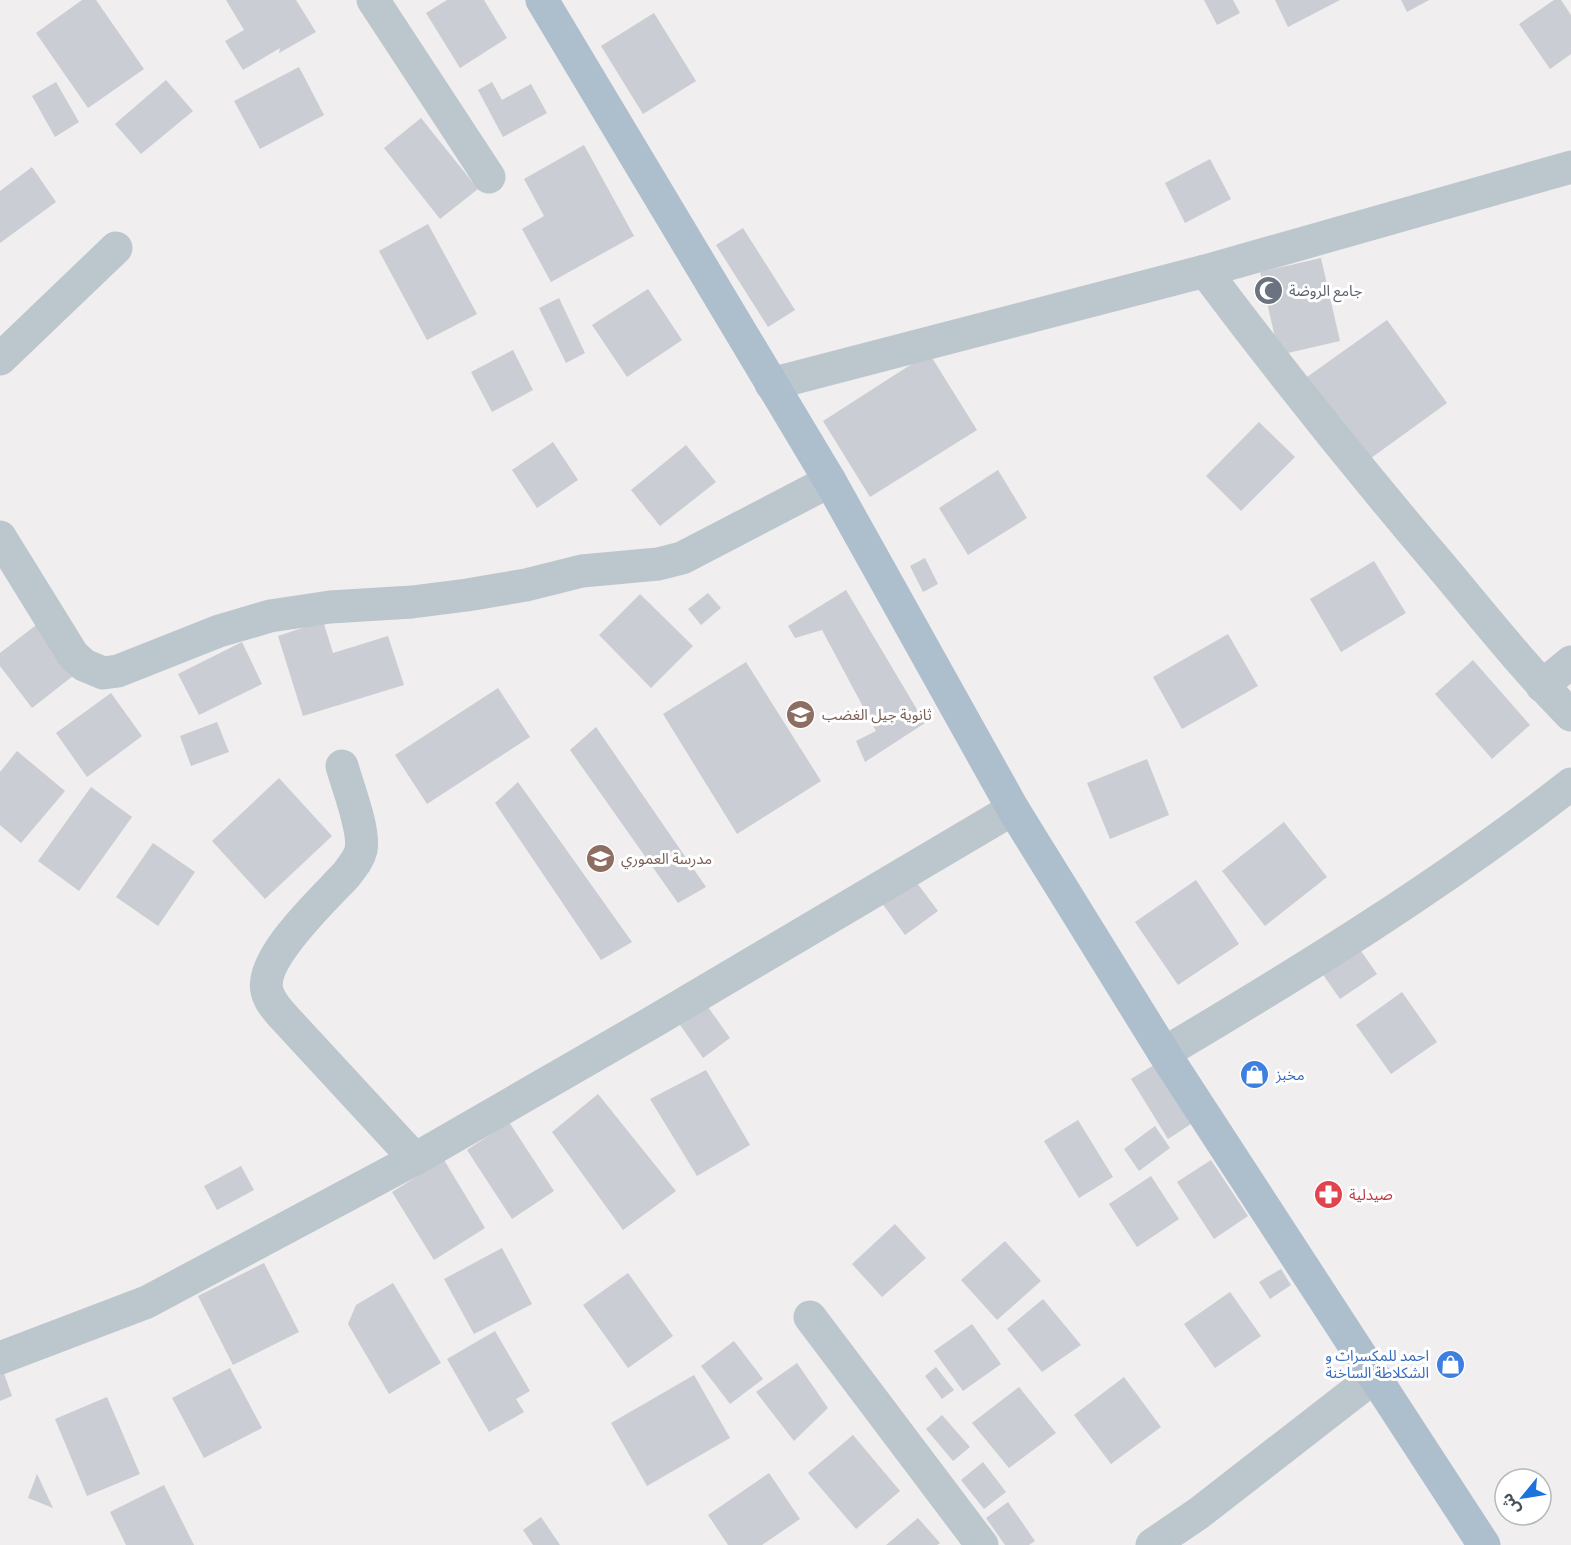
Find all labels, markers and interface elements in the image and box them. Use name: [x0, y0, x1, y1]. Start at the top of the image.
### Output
mosque icon: جامع الروضة: [1252, 275, 1284, 307]
place label: جامع الروضة: [1289, 282, 1362, 303]
school or university icon: ثانوية جيل الغضب: [785, 699, 817, 731]
place label: ثانوية جيل الغضب: [822, 706, 932, 724]
school or university icon: مدرسة العموري: [584, 843, 616, 875]
place label: مدرسة العموري: [621, 850, 712, 870]
shop icon: مخبز: [1239, 1059, 1271, 1091]
place label: مخبز: [1275, 1066, 1305, 1084]
pharmacy icon: صيدلية: [1312, 1179, 1344, 1211]
place label: صيدلية: [1349, 1186, 1393, 1204]
place label: احمد للمكسرات و الشكلاطة الساخنة: [1325, 1347, 1429, 1382]
shop icon: احمد للمكسرات و الشكلاطة الساخنة: [1434, 1349, 1466, 1381]
north arrow: [1493, 1467, 1553, 1527]
text: ش: [1497, 1489, 1525, 1518]

